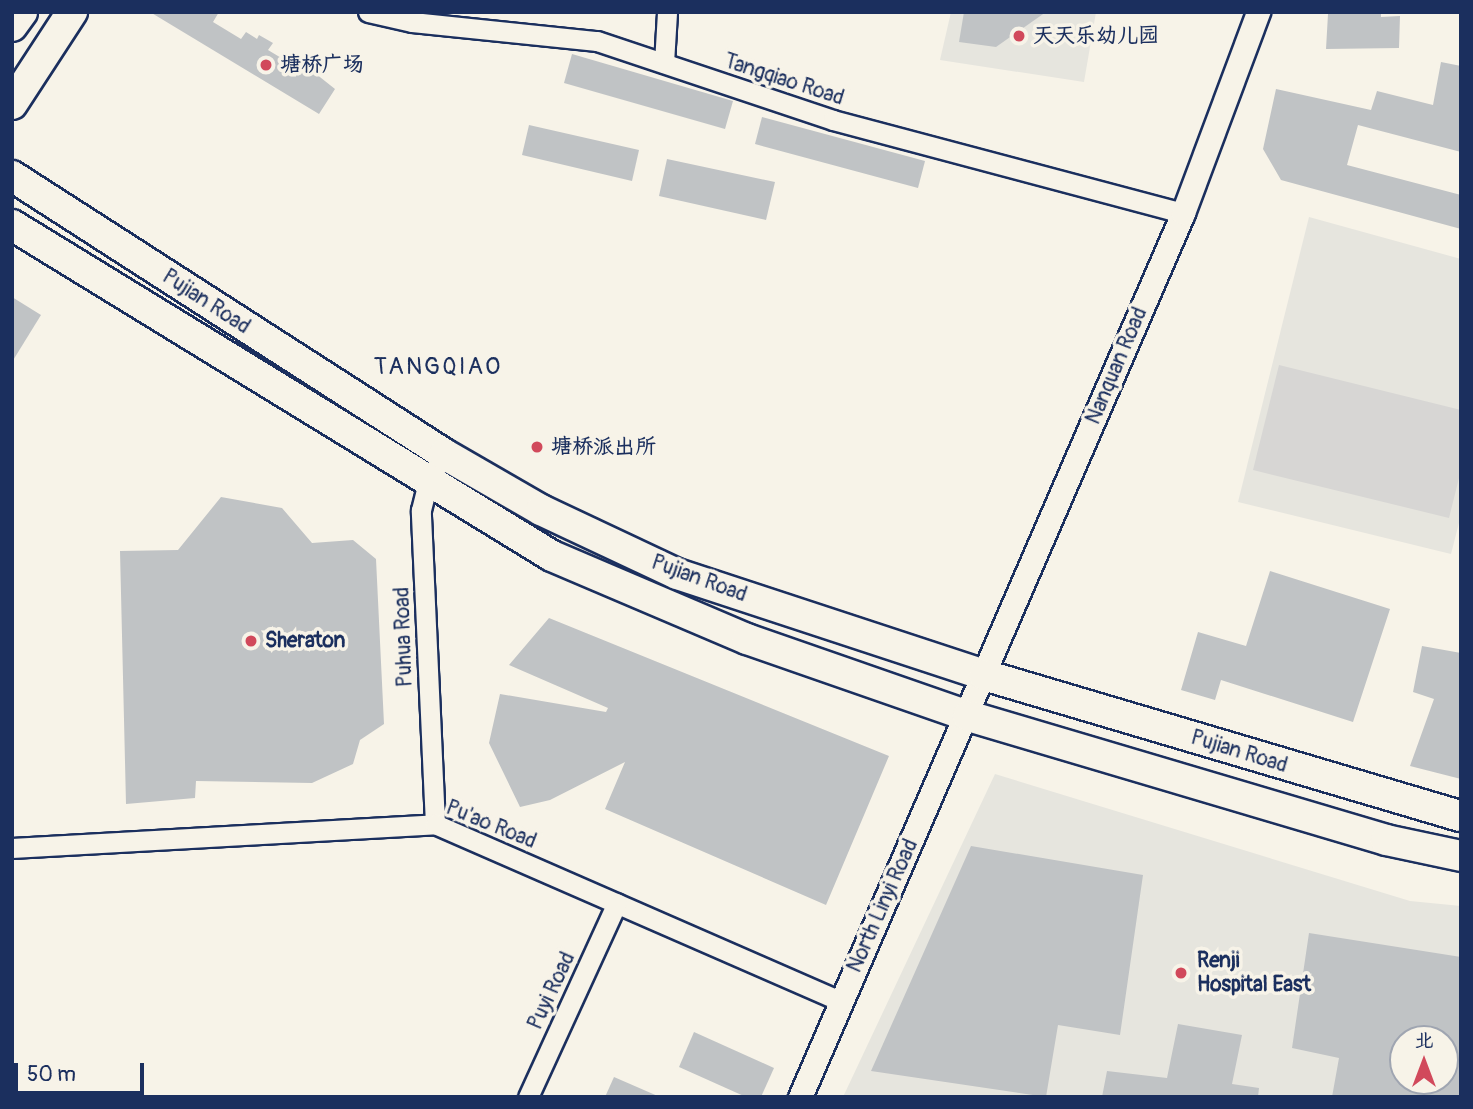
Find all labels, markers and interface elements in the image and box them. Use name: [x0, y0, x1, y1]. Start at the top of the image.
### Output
place label: 天天乐幼儿园: [1033, 23, 1159, 49]
marker: 天天乐幼儿园: [1011, 28, 1027, 44]
street label: Tangqiao Road: [721, 49, 847, 111]
place label: 塘桥广场: [280, 52, 364, 78]
marker: 塘桥广场: [258, 57, 274, 73]
street label: Pujian Road: [157, 264, 255, 340]
street label: Nanquan Road: [1081, 304, 1153, 428]
district label: TANGQIAO: [375, 353, 501, 381]
place label: 塘桥派出所: [551, 434, 656, 460]
marker: 塘桥派出所: [529, 439, 545, 455]
street label: Pujian Road: [648, 550, 750, 608]
street label: Puhua Road: [390, 586, 418, 688]
place label: Sheraton: [265, 628, 345, 654]
marker: Sheraton: [243, 633, 259, 649]
street label: Pujian Road: [1188, 725, 1290, 779]
street label: Pu'ao Road: [442, 795, 540, 855]
street label: North Linyi Road: [842, 835, 924, 977]
street label: Puyi Road: [523, 948, 581, 1034]
place label: Renji Hospital East: [1197, 948, 1311, 998]
marker: Renji Hospital East: [1171, 963, 1191, 983]
north arrow: [1389, 1025, 1459, 1095]
text: 北: [1414, 1029, 1434, 1053]
scale bar: [18, 1050, 147, 1094]
text: 50 m: [27, 1061, 76, 1088]

